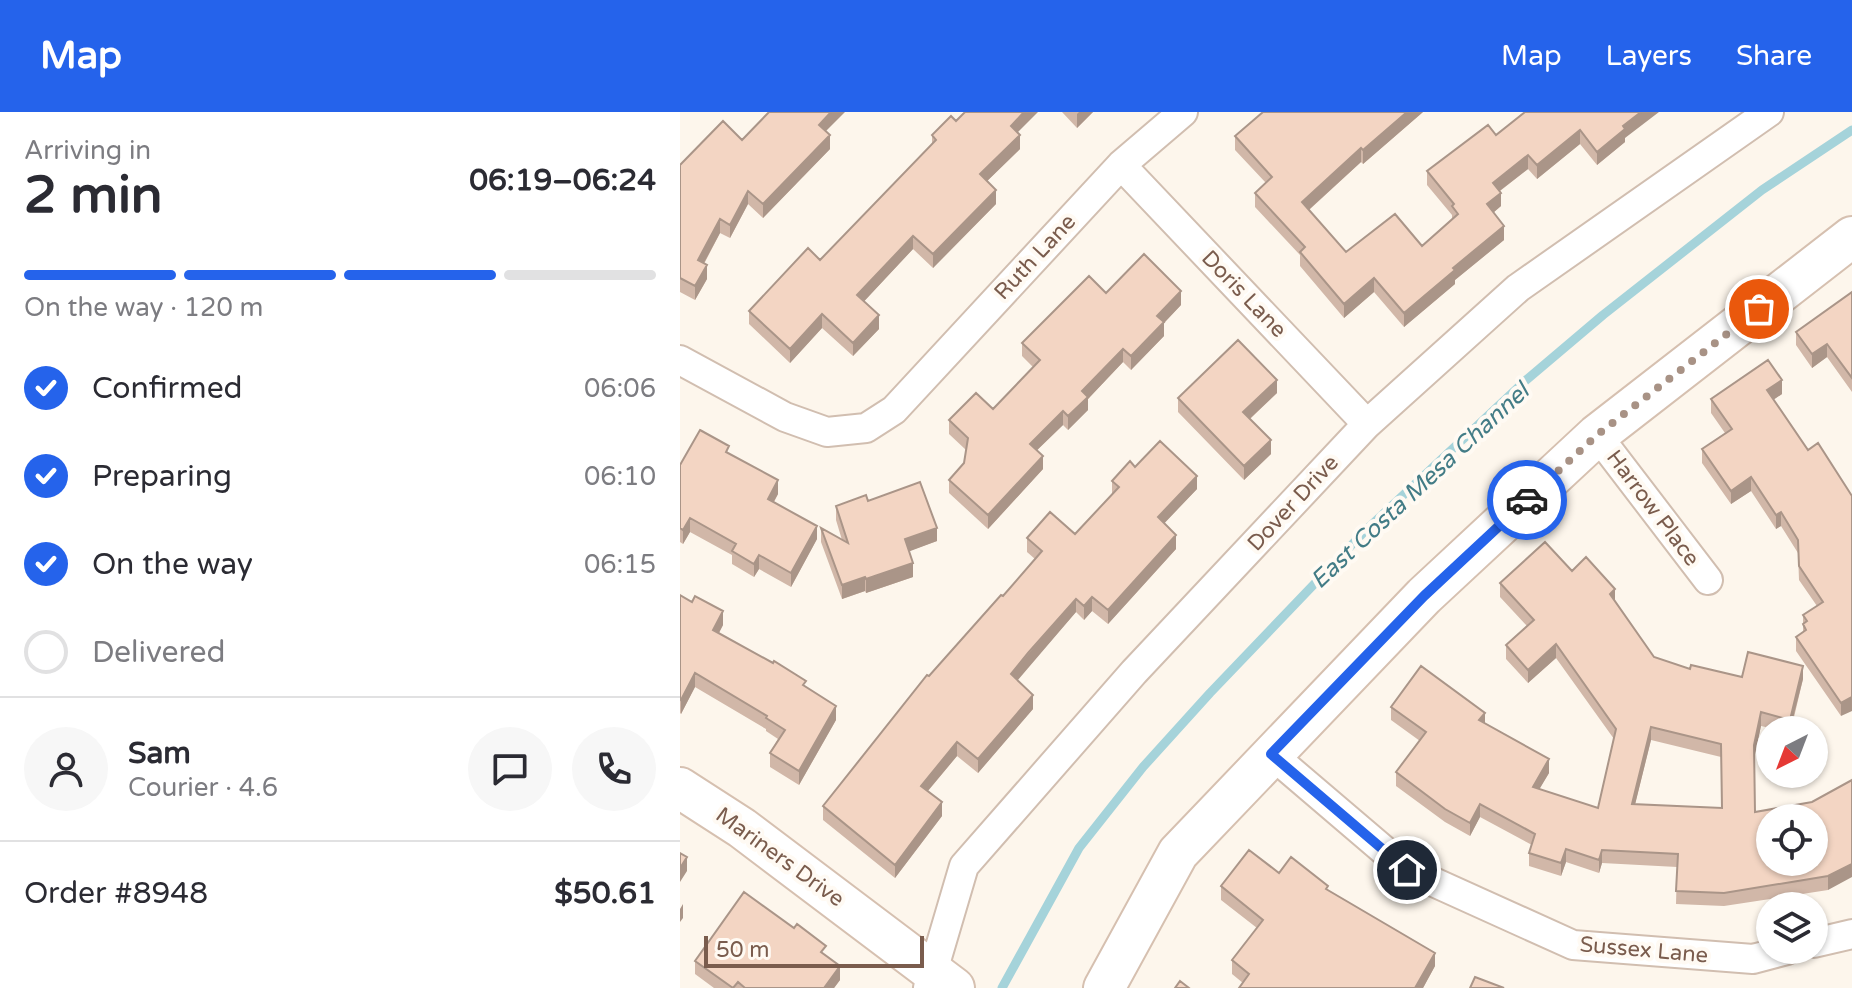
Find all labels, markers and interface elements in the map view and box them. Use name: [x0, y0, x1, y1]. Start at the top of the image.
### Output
text: Map: [40, 33, 122, 79]
text: Map: [1501, 39, 1562, 73]
text: Layers: [1606, 39, 1692, 73]
text: Share: [1736, 39, 1812, 73]
text: Arriving in: [24, 135, 151, 166]
text: 06:19–06:24: [469, 162, 656, 199]
text: 2 min: [24, 164, 163, 227]
street label: Ruth Lane: [989, 209, 1081, 305]
street label: Doris Lane: [1196, 245, 1292, 343]
pin: [1725, 275, 1793, 343]
icon: bag: [1737, 287, 1781, 331]
text: On the way · 120 m: [24, 292, 263, 323]
icon: check: [24, 366, 68, 410]
text: Confirmed: [92, 370, 243, 407]
text: 06:06: [584, 373, 656, 404]
water label: East Costa Mesa Channel: [1305, 375, 1537, 595]
street label: Harrow Place: [1601, 445, 1705, 571]
street label: Dover Drive: [1242, 450, 1344, 556]
icon: check: [24, 454, 68, 498]
text: Preparing: [92, 458, 232, 495]
courier: [1487, 460, 1567, 540]
text: 06:10: [584, 461, 656, 492]
icon: car: [1505, 478, 1549, 522]
icon: check: [24, 542, 68, 586]
text: On the way: [92, 546, 253, 583]
text: 06:15: [584, 549, 656, 580]
text: Delivered: [92, 634, 226, 671]
north arrow: [1756, 716, 1828, 788]
map controls: [1756, 716, 1828, 964]
button: person: [24, 727, 108, 811]
button: chat: [468, 727, 552, 811]
button: phone: [572, 727, 656, 811]
text: Sam: [128, 735, 191, 772]
text: Courier · 4.6: [128, 772, 278, 803]
street label: Mariners Drive: [711, 802, 849, 912]
button: locate: [1756, 804, 1828, 876]
pin: [1373, 836, 1441, 904]
icon: home: [1385, 848, 1429, 892]
text: Order #8948: [24, 875, 208, 912]
text: $50.61: [554, 875, 656, 912]
button: layers: [1756, 892, 1828, 964]
street label: Sussex Lane: [1579, 931, 1709, 969]
scale bar: [704, 932, 924, 968]
text: 50 m: [716, 937, 770, 963]

